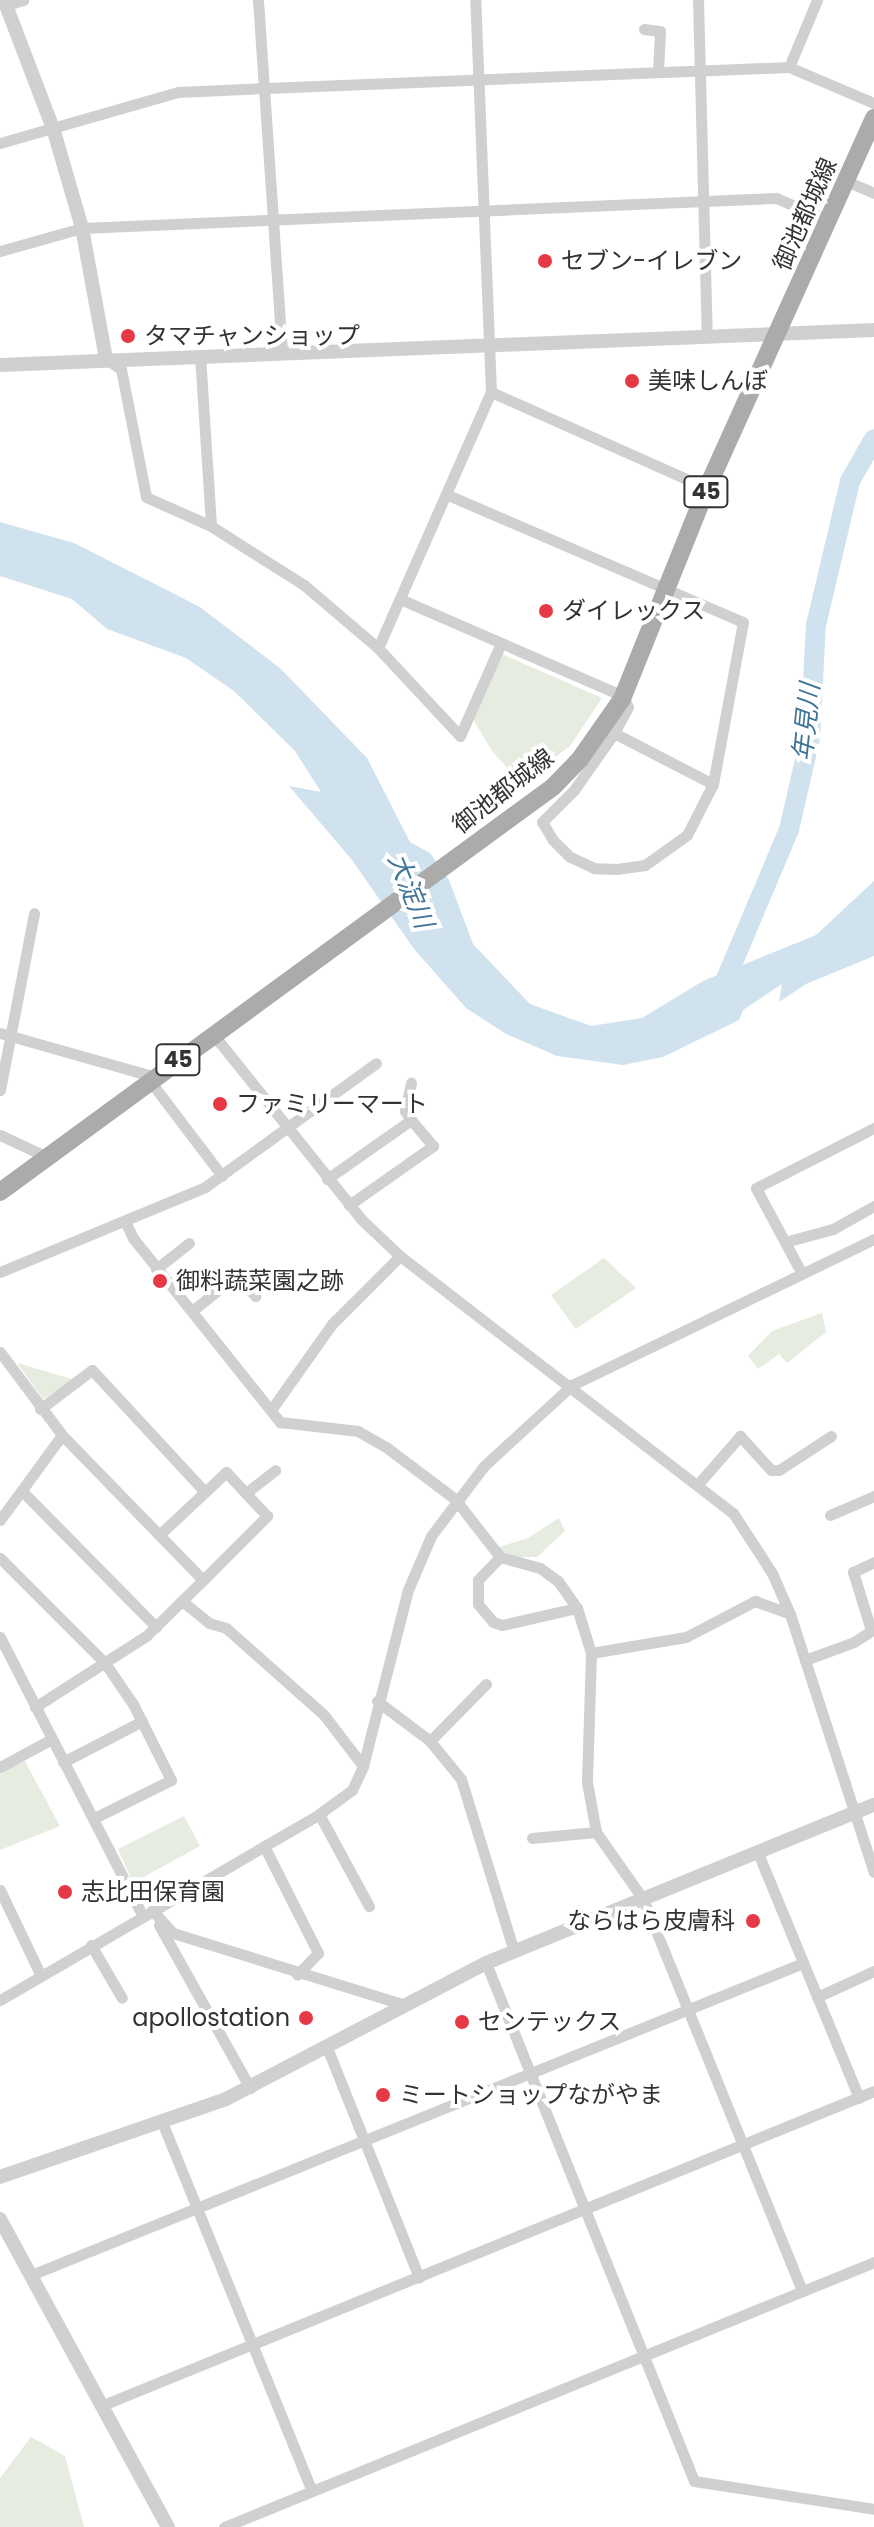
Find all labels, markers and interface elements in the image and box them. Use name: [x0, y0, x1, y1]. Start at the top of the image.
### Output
street label: 御池都城線: [767, 153, 843, 275]
place label: セブン-イレブン: [561, 247, 742, 275]
marker: セブン-イレブン: [536, 252, 554, 270]
place label: タマチャンショップ: [144, 322, 360, 350]
marker: タマチャンショップ: [119, 327, 137, 345]
place label: 美味しんぼ: [648, 367, 768, 395]
marker: 美味しんぼ: [623, 372, 641, 390]
road number: 45: [682, 474, 730, 510]
place label: ダイレックス: [562, 597, 706, 625]
marker: ダイレックス: [537, 602, 555, 620]
water label: 年見川: [787, 682, 827, 762]
street label: 御池都城線: [447, 743, 559, 839]
water label: 大淀川: [381, 849, 439, 933]
road number: 45: [154, 1042, 202, 1078]
place label: ファミリーマート: [236, 1090, 428, 1118]
marker: ファミリーマート: [211, 1095, 229, 1113]
place label: 御料蔬菜園之跡: [176, 1267, 344, 1295]
marker: 御料蔬菜園之跡: [151, 1272, 169, 1290]
place label: 志比田保育園: [81, 1878, 225, 1906]
marker: 志比田保育園: [56, 1883, 74, 1901]
place label: ならはら皮膚科: [567, 1907, 735, 1935]
marker: ならはら皮膚科: [742, 1910, 764, 1932]
place label: apollostation: [132, 2004, 290, 2032]
place label: センテックス: [478, 2008, 622, 2036]
marker: apollostation: [297, 2009, 315, 2027]
marker: センテックス: [453, 2013, 471, 2031]
place label: ミートショップながやま: [399, 2081, 663, 2109]
marker: ミートショップながやま: [374, 2086, 392, 2104]

